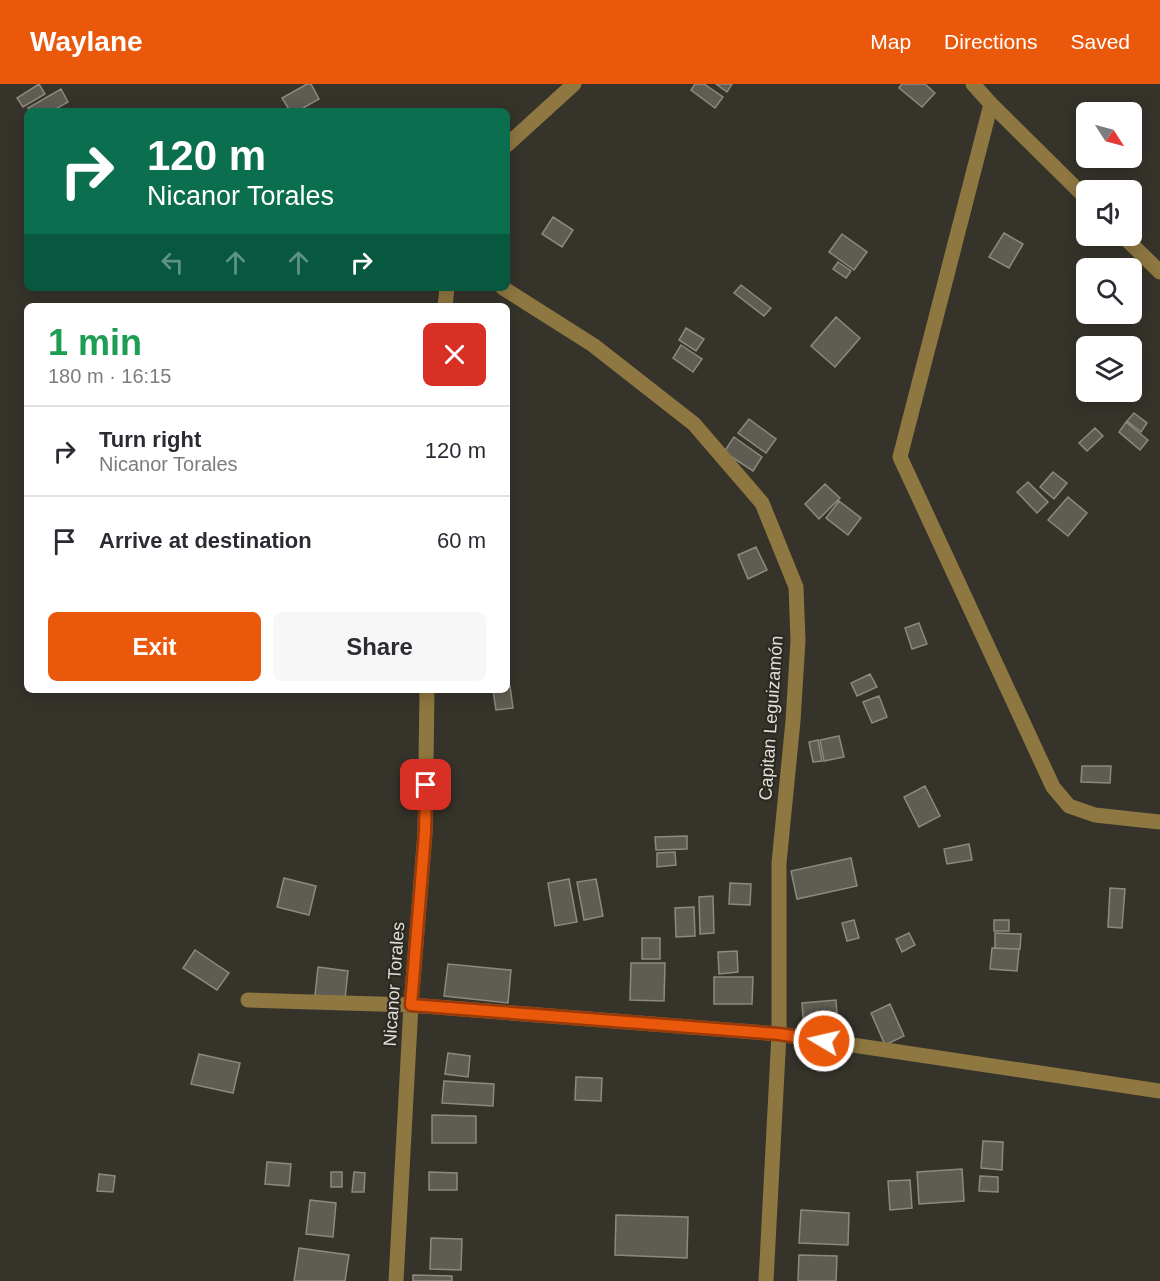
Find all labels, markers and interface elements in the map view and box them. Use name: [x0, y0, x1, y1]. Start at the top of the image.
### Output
text: Waylane: [30, 26, 143, 57]
text: Map: [870, 30, 911, 53]
text: Directions: [944, 30, 1037, 53]
text: Saved: [1070, 30, 1130, 53]
north arrow: [1076, 102, 1142, 168]
map controls: [1076, 102, 1142, 402]
icon: right: [48, 132, 126, 210]
text: 120 m: [147, 132, 266, 179]
button: sound: [1076, 180, 1142, 246]
text: Nicanor Torales: [147, 181, 334, 211]
icon: left: [156, 246, 189, 279]
icon: ahead: [219, 246, 252, 279]
icon: ahead: [282, 246, 315, 279]
icon: right: [345, 246, 378, 279]
button: search: [1076, 258, 1142, 324]
text: 1 min: [48, 322, 142, 363]
button: close: [423, 323, 486, 386]
button: layers: [1076, 336, 1142, 402]
text: 180 m · 16:15: [48, 365, 171, 387]
text: Turn right: [99, 427, 201, 452]
icon: right: [48, 435, 81, 468]
text: 120 m: [425, 438, 486, 463]
text: Nicanor Torales: [99, 453, 238, 475]
icon: arrive: [48, 525, 81, 558]
text: Arrive at destination: [99, 528, 312, 553]
text: 60 m: [437, 528, 486, 553]
button: Exit: [48, 612, 261, 681]
button: Share: [273, 612, 486, 681]
street label: Capitan Leguizamón: [755, 635, 787, 801]
pin: [400, 759, 451, 810]
icon: arrive: [409, 768, 442, 801]
street label: Nicanor Torales: [380, 921, 408, 1047]
position arrow: [792, 1009, 856, 1073]

